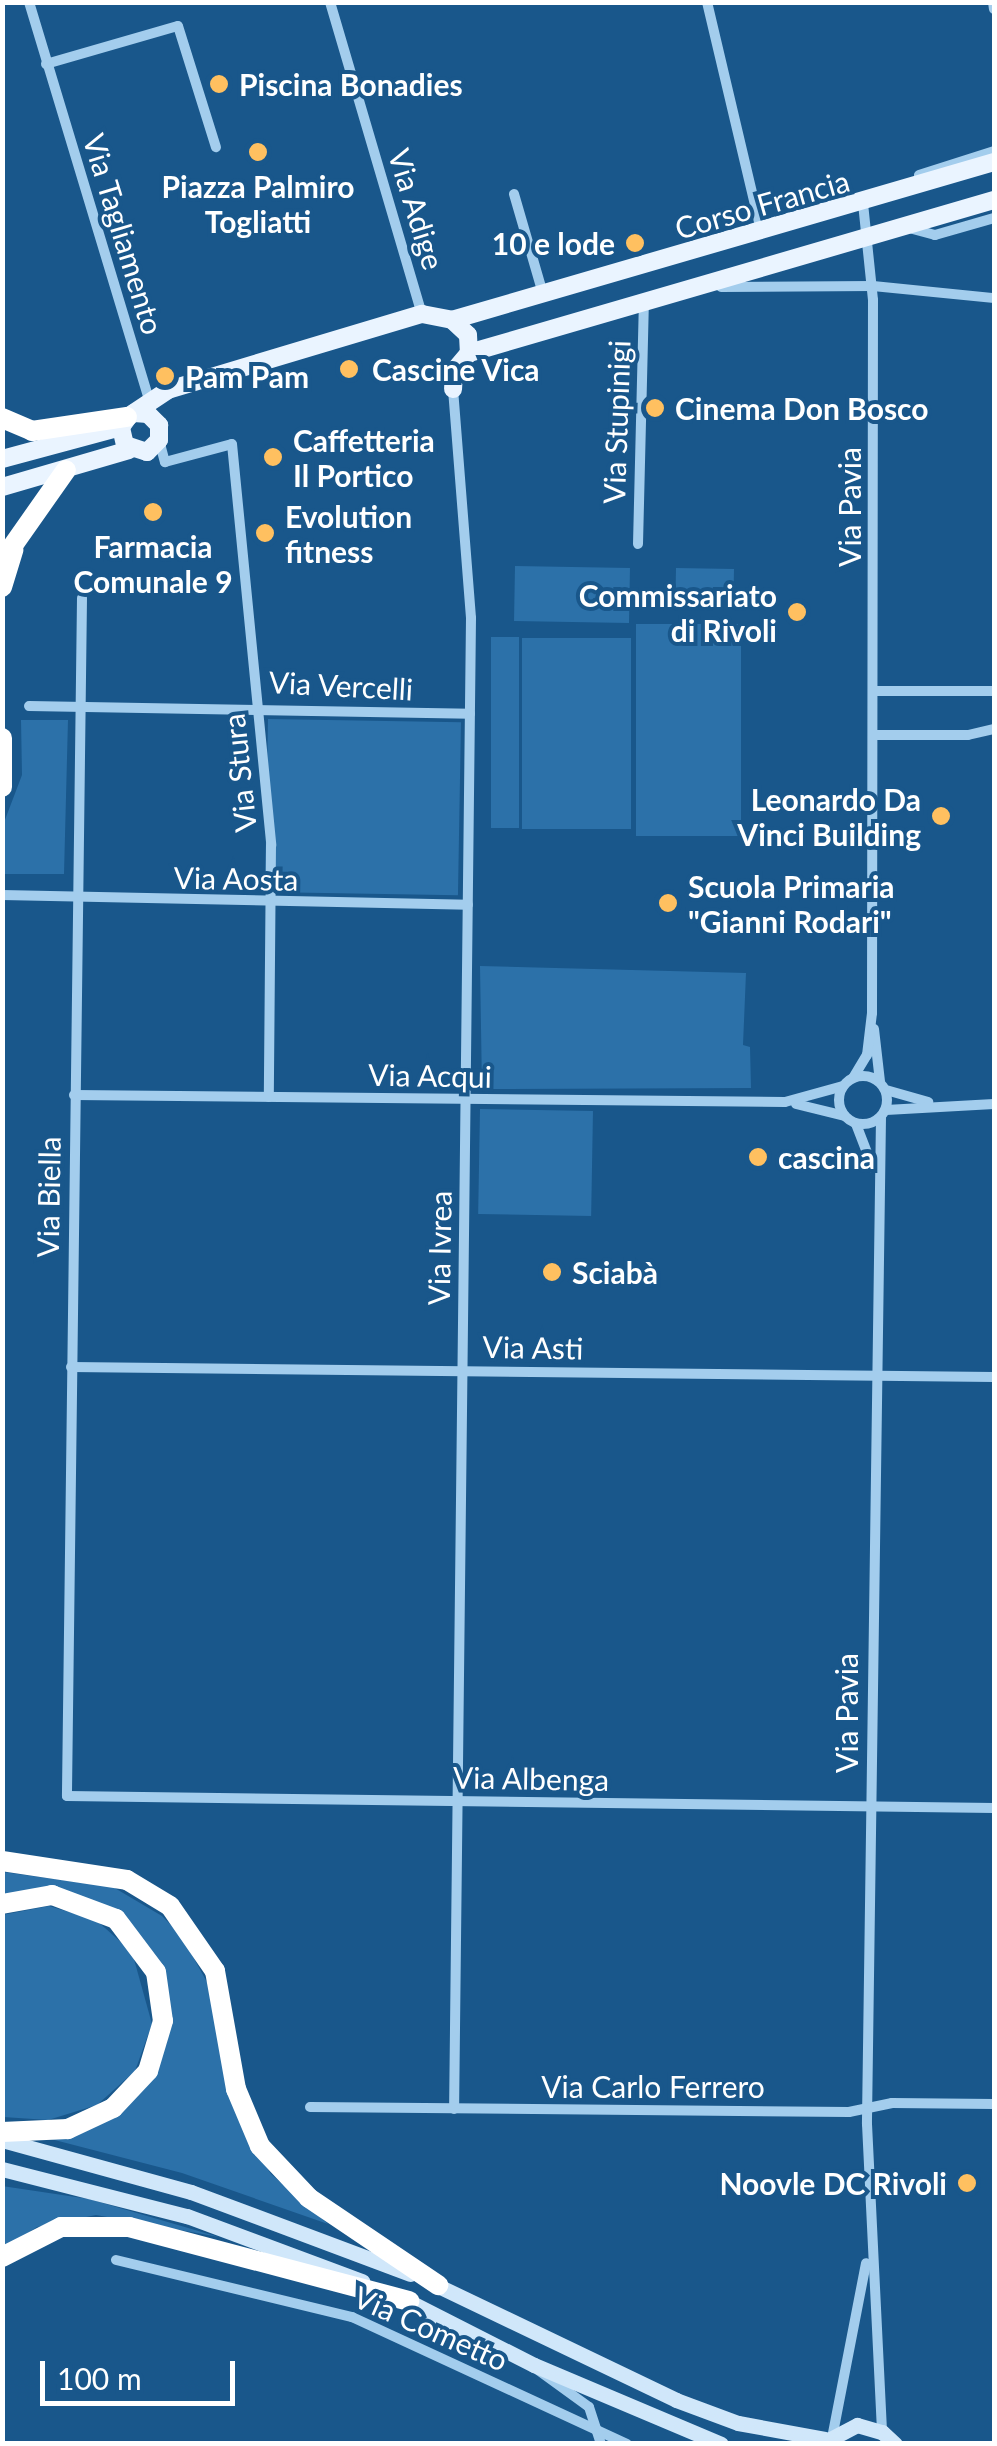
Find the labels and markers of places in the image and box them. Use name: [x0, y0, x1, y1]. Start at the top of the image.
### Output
place label: Piscina Bonadies: [239, 66, 463, 102]
marker: Piscina Bonadies: [208, 73, 230, 95]
marker: Piazza Palmiro Togliatti: [247, 141, 269, 163]
place label: Piazza Palmiro Togliatti: [162, 168, 354, 238]
place label: 10 e lode: [492, 225, 615, 261]
marker: 10 e lode: [624, 232, 646, 254]
place label: Cascine Vica: [372, 351, 541, 387]
marker: Cascine Vica: [336, 356, 362, 382]
place label: Pam Pam: [185, 358, 309, 394]
marker: Pam Pam: [154, 365, 176, 387]
place label: Cinema Don Bosco: [675, 390, 928, 426]
marker: Cinema Don Bosco: [644, 397, 666, 419]
place label: Caffetteria Il Portico: [293, 422, 435, 492]
marker: Caffetteria Il Portico: [262, 446, 284, 468]
place label: Evolution fitness: [285, 498, 412, 568]
marker: Farmacia Comunale 9: [142, 501, 164, 523]
marker: Evolution fitness: [254, 522, 276, 544]
place label: Farmacia Comunale 9: [73, 528, 233, 598]
place label: Commissariato di Rivoli: [579, 577, 777, 648]
marker: Commissariato di Rivoli: [786, 601, 808, 623]
place label: Leonardo Da Vinci Building: [737, 781, 921, 852]
marker: Leonardo Da Vinci Building: [930, 805, 952, 827]
place label: Scuola Primaria "Gianni Rodari": [688, 868, 895, 938]
marker: Scuola Primaria "Gianni Rodari": [657, 892, 679, 914]
place label: cascina: [778, 1139, 875, 1175]
marker: cascina: [747, 1146, 769, 1168]
place label: Sciabà: [572, 1254, 658, 1290]
marker: Sciabà: [541, 1261, 563, 1283]
place label: Noovle DC Rivoli: [719, 2165, 947, 2201]
marker: Noovle DC Rivoli: [956, 2172, 978, 2194]

